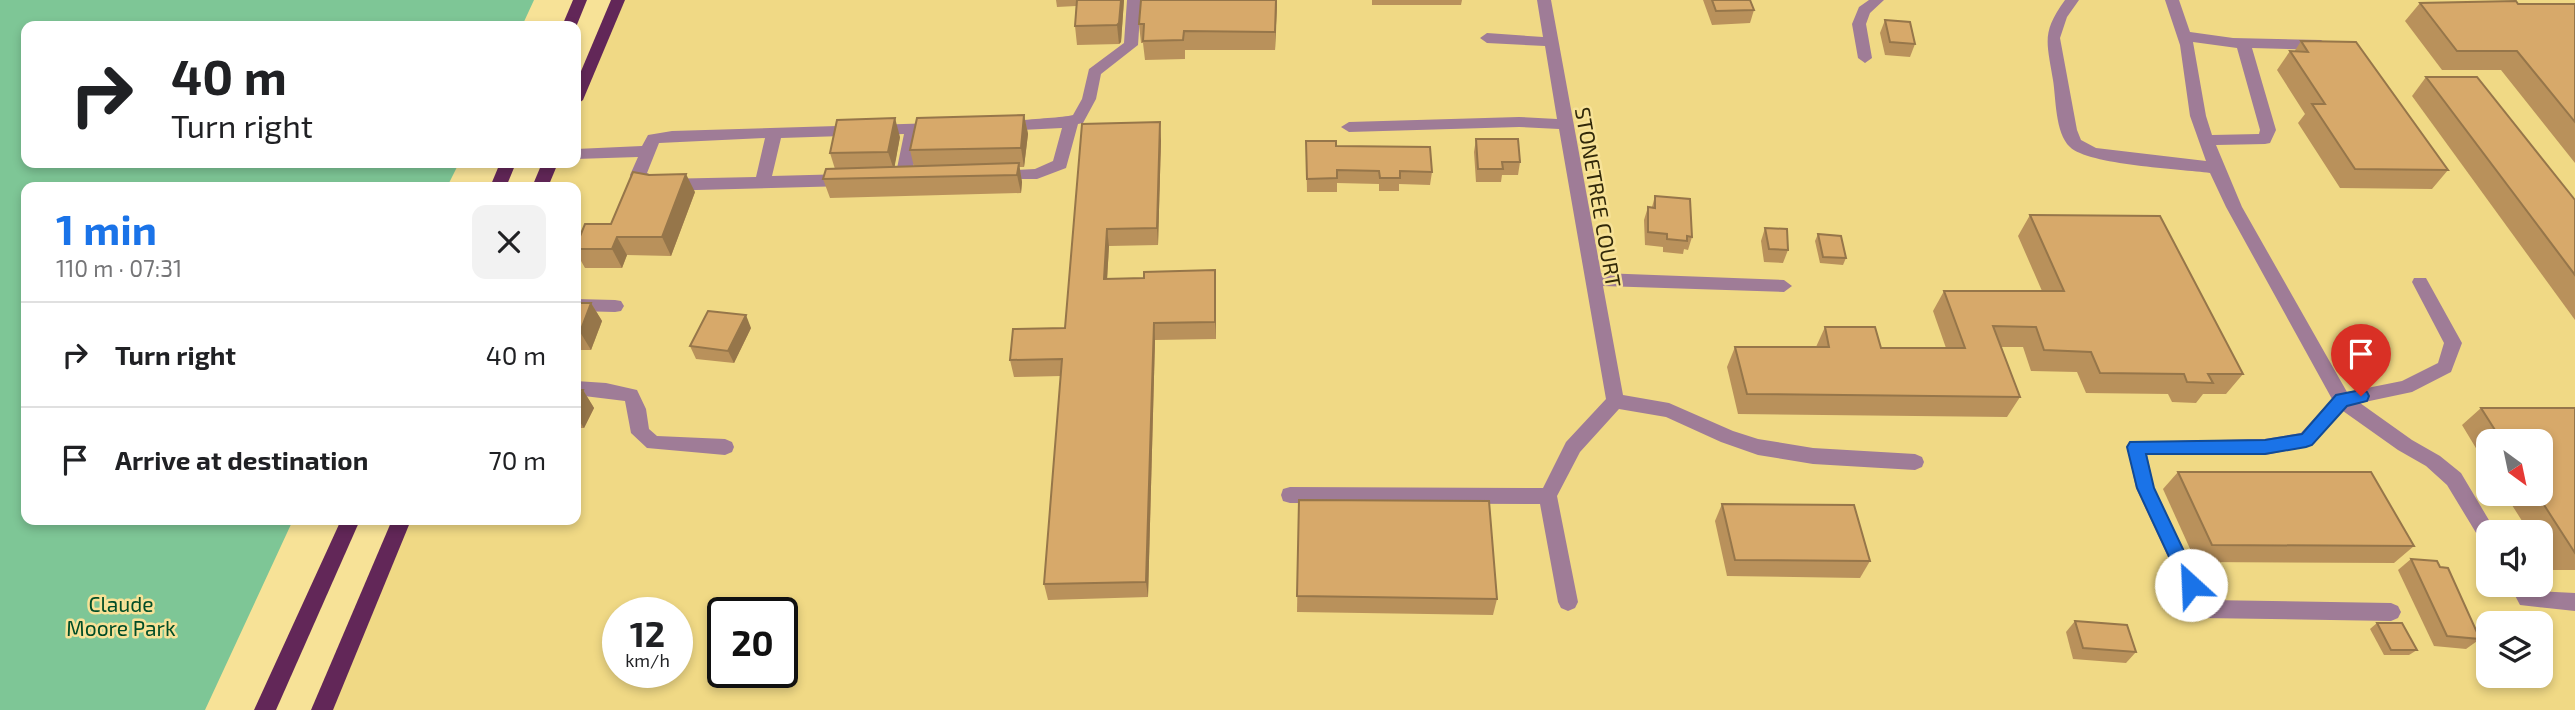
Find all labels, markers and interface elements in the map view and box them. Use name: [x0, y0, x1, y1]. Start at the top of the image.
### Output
text: 40 m: [171, 46, 287, 105]
icon: right: [56, 49, 147, 140]
street label: STONETREE COURT: [1571, 105, 1627, 289]
text: Turn right: [171, 106, 313, 144]
text: 1 min: [56, 203, 157, 253]
button: close: [472, 205, 546, 279]
text: 110 m · 07:31: [56, 254, 182, 282]
pin: [2331, 324, 2391, 396]
icon: arrive: [2342, 335, 2380, 373]
icon: right: [56, 336, 94, 374]
text: Turn right: [115, 339, 236, 370]
text: 40 m: [486, 339, 546, 370]
north arrow: [2476, 429, 2553, 506]
map controls: [2476, 429, 2553, 688]
icon: arrive: [56, 441, 94, 479]
text: Arrive at destination: [115, 444, 368, 475]
text: 70 m: [488, 444, 546, 475]
button: sound: [2476, 520, 2553, 597]
position arrow: [2154, 548, 2228, 622]
park label: Claude Moore Park: [66, 591, 176, 640]
speed limit sign: 20: [707, 597, 798, 688]
button: layers: [2476, 611, 2553, 688]
text: 12: [630, 612, 665, 654]
text: km/h: [625, 649, 670, 671]

